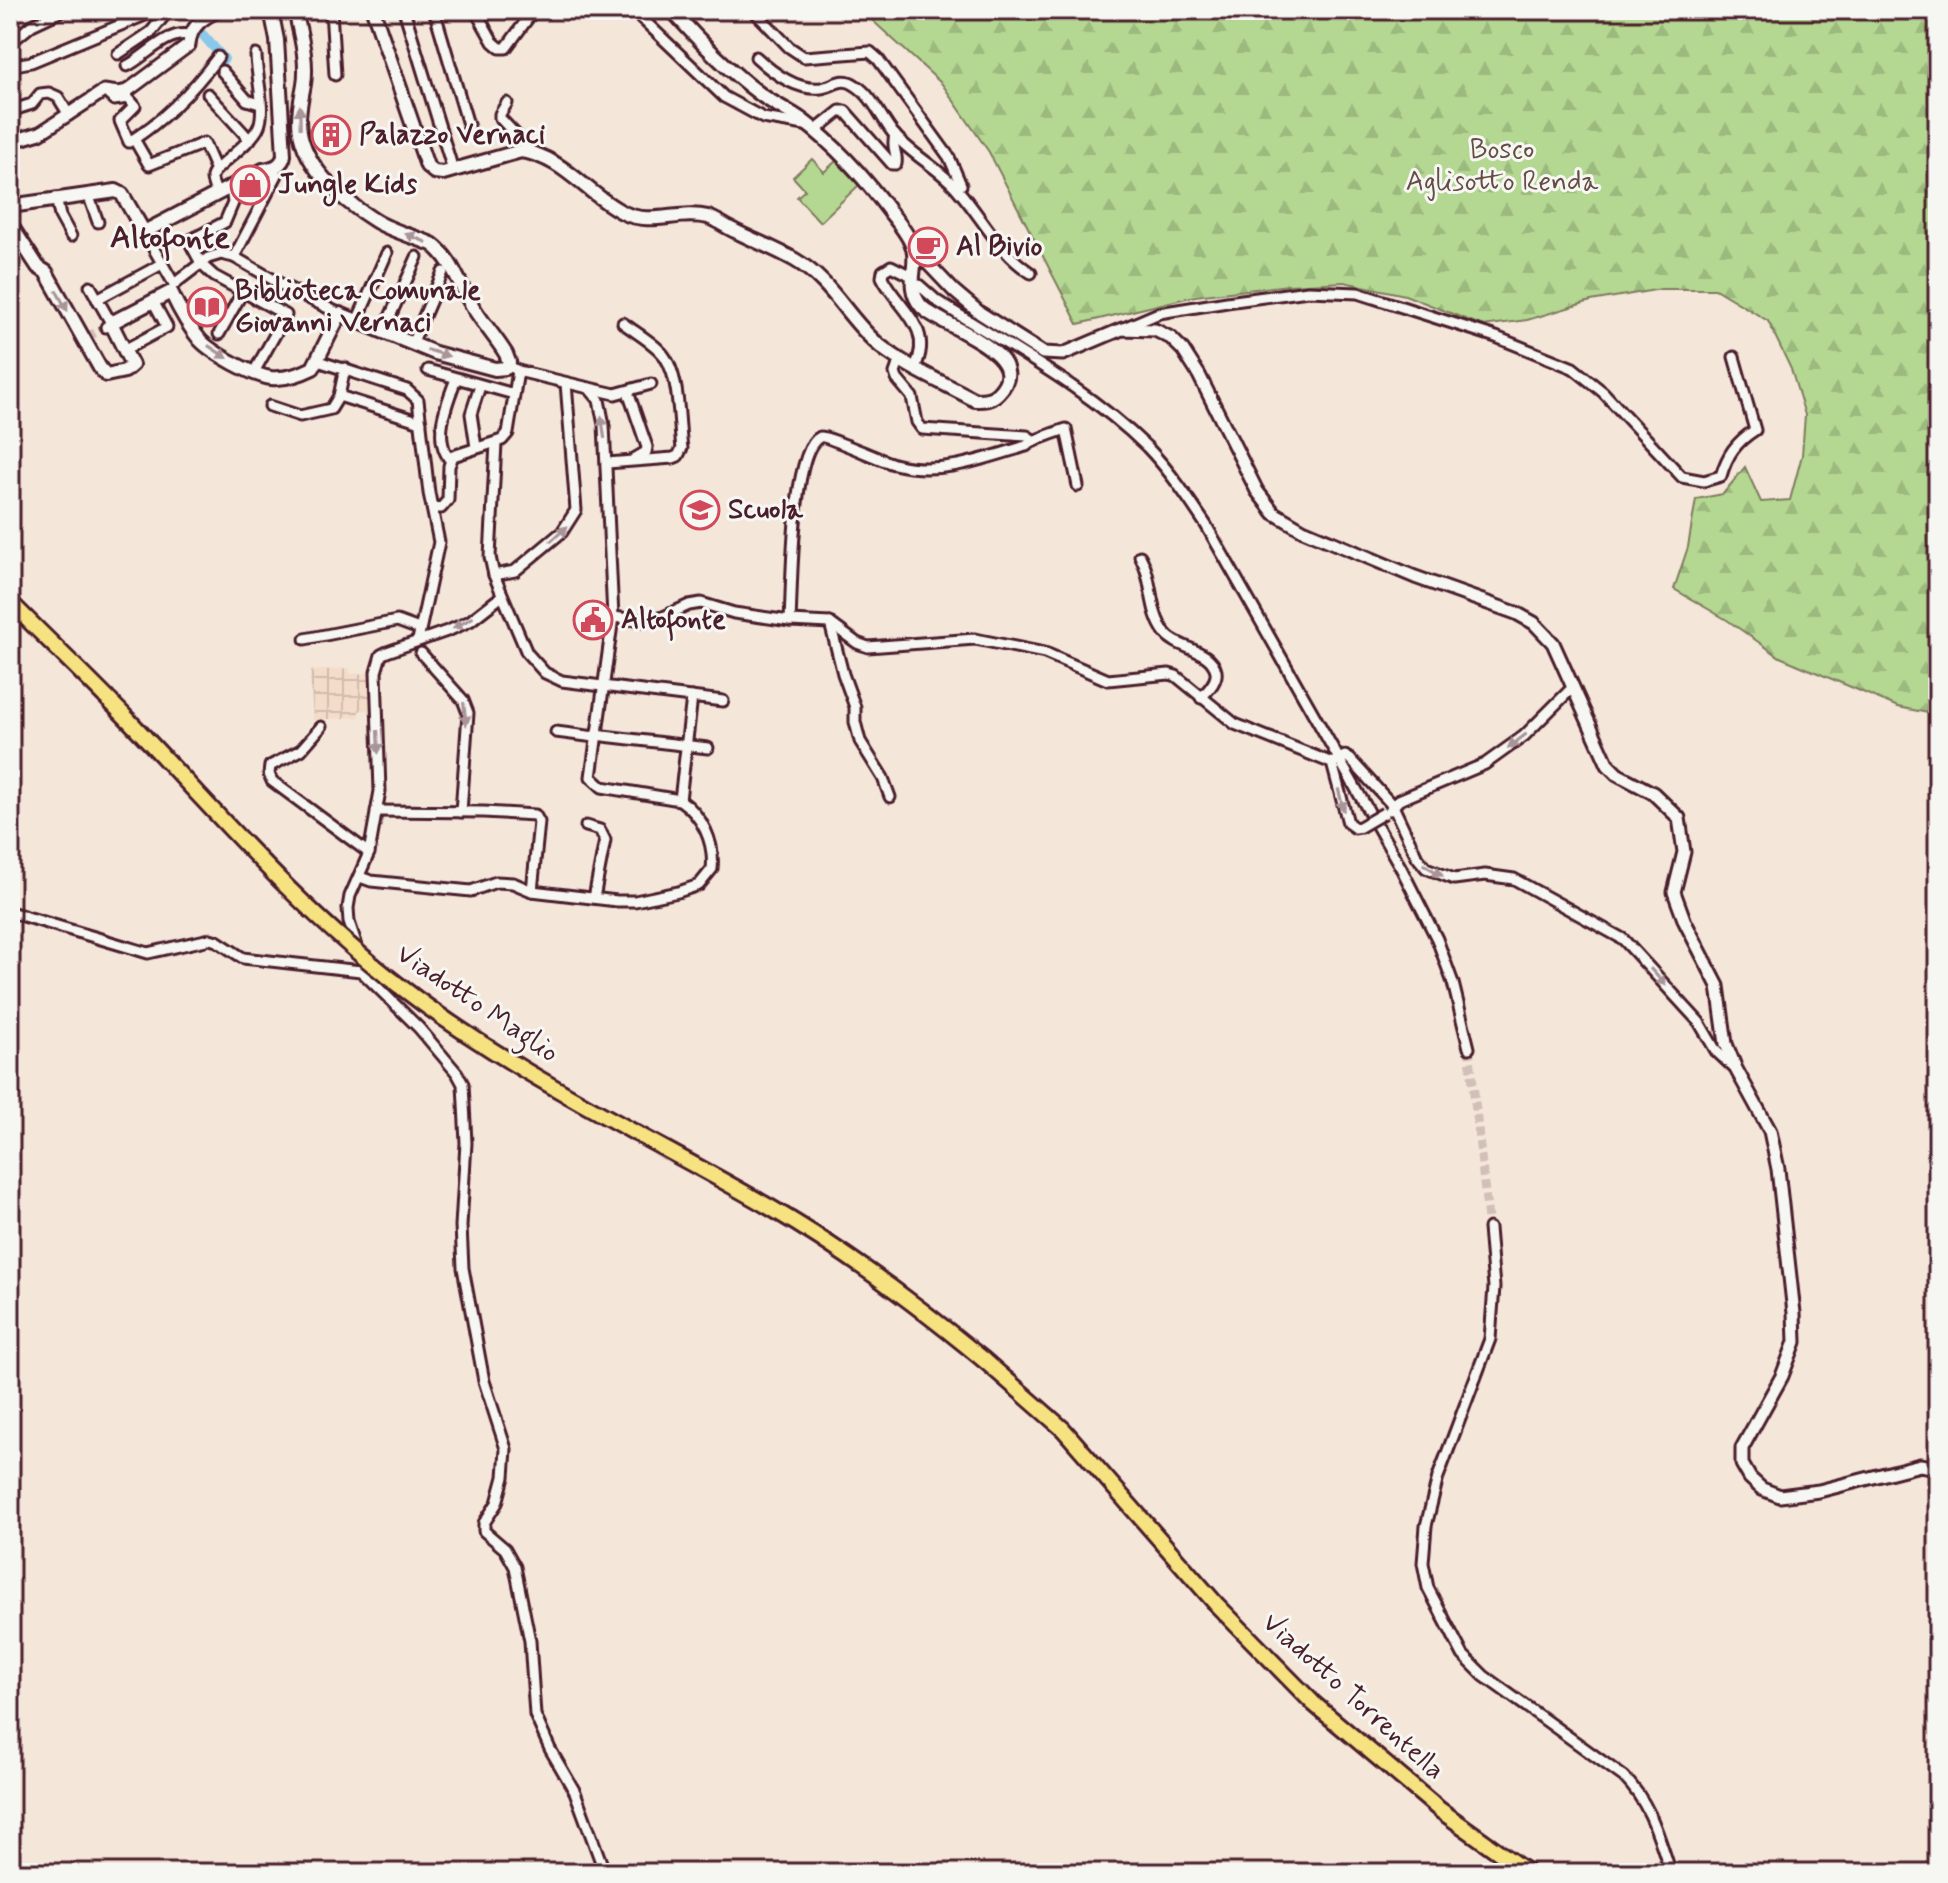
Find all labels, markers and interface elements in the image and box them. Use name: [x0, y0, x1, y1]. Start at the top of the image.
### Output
one-way arrow: [294, 104, 306, 129]
building icon: Palazzo Vernaci: [310, 114, 352, 156]
place label: Palazzo Vernaci: [359, 117, 545, 154]
park label: Bosco Aglisotto Renda: [1406, 132, 1599, 201]
shop icon: Jungle Kids: [229, 164, 271, 206]
place label: Jungle Kids: [278, 167, 418, 207]
district label: Altofonte: [110, 217, 230, 262]
cafe icon: Al Bivio: [907, 226, 949, 268]
place label: Al Bivio: [956, 229, 1043, 266]
one-way arrow: [404, 231, 428, 244]
place label: Biblioteca Comunale Giovanni Vernaci: [235, 273, 481, 342]
library icon: Biblioteca Comunale Giovanni Vernaci: [186, 286, 228, 328]
one-way arrow: [55, 290, 69, 312]
one-way arrow: [207, 345, 229, 359]
one-way arrow: [426, 347, 450, 360]
one-way arrow: [596, 414, 609, 439]
school or university icon: Scuola: [679, 489, 721, 531]
place label: Scuola: [728, 492, 804, 529]
one-way arrow: [549, 526, 568, 544]
public building icon: Altofonte: [572, 599, 614, 641]
place label: Altofonte: [621, 602, 726, 642]
one-way arrow: [452, 616, 474, 630]
one-way arrow: [459, 702, 472, 727]
one-way arrow: [372, 730, 385, 755]
one-way arrow: [1506, 733, 1527, 748]
one-way arrow: [1336, 788, 1348, 813]
one-way arrow: [1422, 862, 1445, 877]
street label: Viadotto Maglio: [387, 936, 565, 1074]
one-way arrow: [1649, 967, 1667, 987]
street label: Viadotto Torrentella: [1254, 1605, 1452, 1789]

